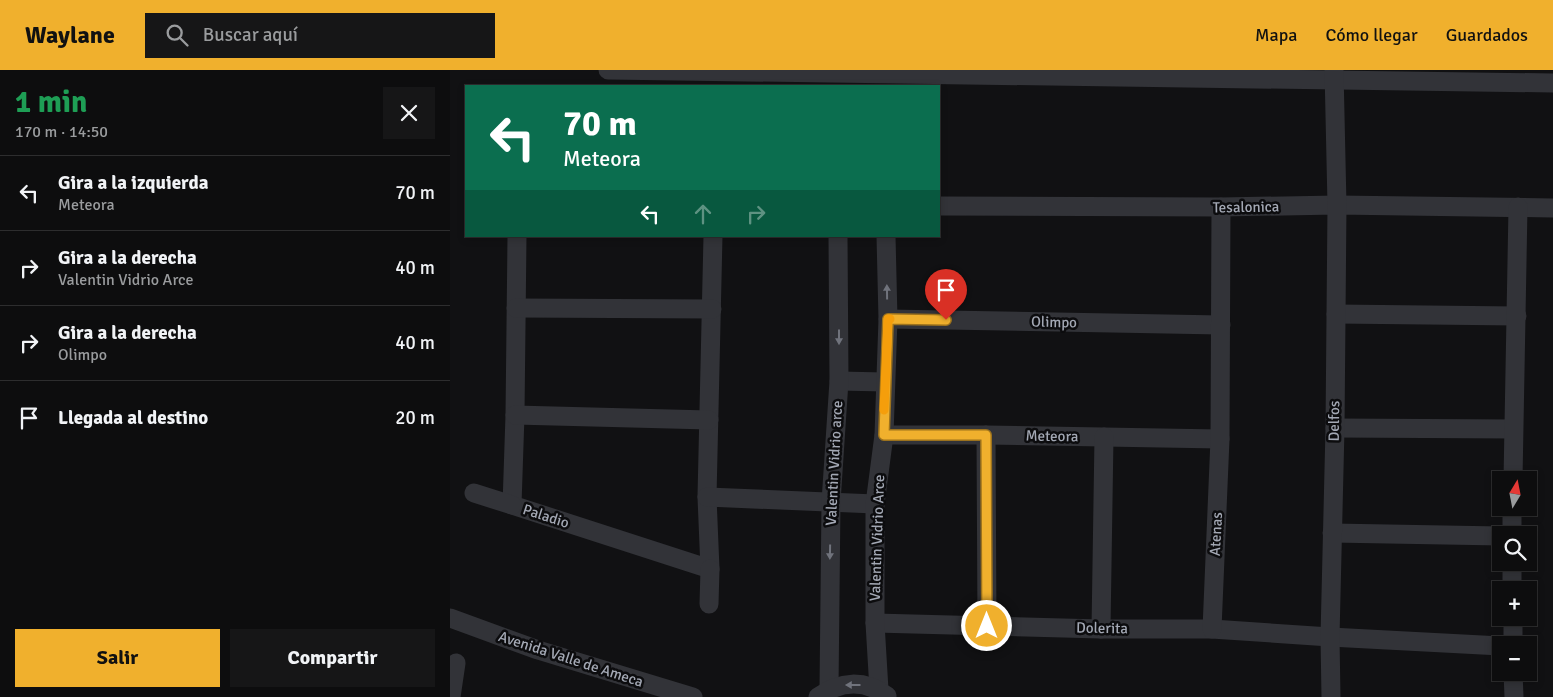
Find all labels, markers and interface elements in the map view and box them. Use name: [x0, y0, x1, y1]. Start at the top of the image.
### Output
search box: [145, 13, 495, 58]
text: Waylane: [25, 20, 115, 50]
icon: search: [163, 21, 191, 49]
text: Buscar aquí: [203, 23, 298, 47]
text: Mapa: [1255, 24, 1297, 46]
text: Cómo llegar: [1325, 24, 1418, 46]
text: Guardados: [1446, 24, 1528, 46]
text: 1 min: [15, 84, 87, 121]
button: close: [383, 87, 435, 139]
text: 70 m: [563, 102, 637, 145]
icon: left: [480, 105, 545, 170]
text: 170 m · 14:50: [15, 122, 108, 142]
text: Meteora: [563, 145, 641, 172]
text: Gira a la izquierda: [58, 171, 208, 195]
icon: left: [15, 179, 43, 207]
text: 70 m: [395, 181, 435, 205]
text: Meteora: [58, 195, 115, 215]
street label: Tesalonica: [1212, 197, 1280, 217]
icon: left: [636, 200, 664, 228]
icon: ahead: [689, 200, 717, 228]
icon: right: [742, 200, 770, 228]
text: Gira a la derecha: [58, 246, 197, 270]
icon: right: [15, 254, 43, 282]
text: 40 m: [395, 256, 435, 280]
pin: [925, 269, 967, 320]
text: Valentin Vidrio Arce: [58, 270, 193, 290]
icon: arrive: [932, 276, 960, 304]
one-way arrow: [883, 284, 891, 300]
street label: Olimpo: [1031, 313, 1077, 331]
text: Gira a la derecha: [58, 321, 197, 345]
icon: right: [15, 329, 43, 357]
one-way arrow: [835, 330, 843, 346]
text: 40 m: [395, 331, 435, 355]
text: Olimpo: [58, 345, 107, 365]
street label: Valentin Vidrio arce: [822, 400, 846, 526]
street label: Delfos: [1325, 400, 1343, 442]
icon: arrive: [15, 404, 43, 432]
text: Llegada al destino: [58, 406, 208, 430]
text: 20 m: [395, 406, 435, 430]
street label: Meteora: [1025, 427, 1079, 445]
north arrow: [1492, 471, 1538, 516]
map controls: [1492, 471, 1537, 681]
street label: Valentin Vidrio Arce: [866, 474, 888, 602]
street label: Paladio: [521, 500, 572, 532]
street label: Atenas: [1206, 511, 1226, 556]
button: search: [1492, 526, 1537, 571]
one-way arrow: [826, 544, 834, 560]
button: +: [1492, 581, 1537, 626]
position arrow: [960, 599, 1012, 651]
street label: Dolerita: [1076, 619, 1128, 637]
street label: Avenida Valle de Ameca: [496, 627, 646, 691]
button: Salir: [15, 629, 220, 687]
button: Compartir: [230, 629, 435, 687]
button: −: [1492, 636, 1537, 681]
one-way arrow: [845, 681, 861, 689]

